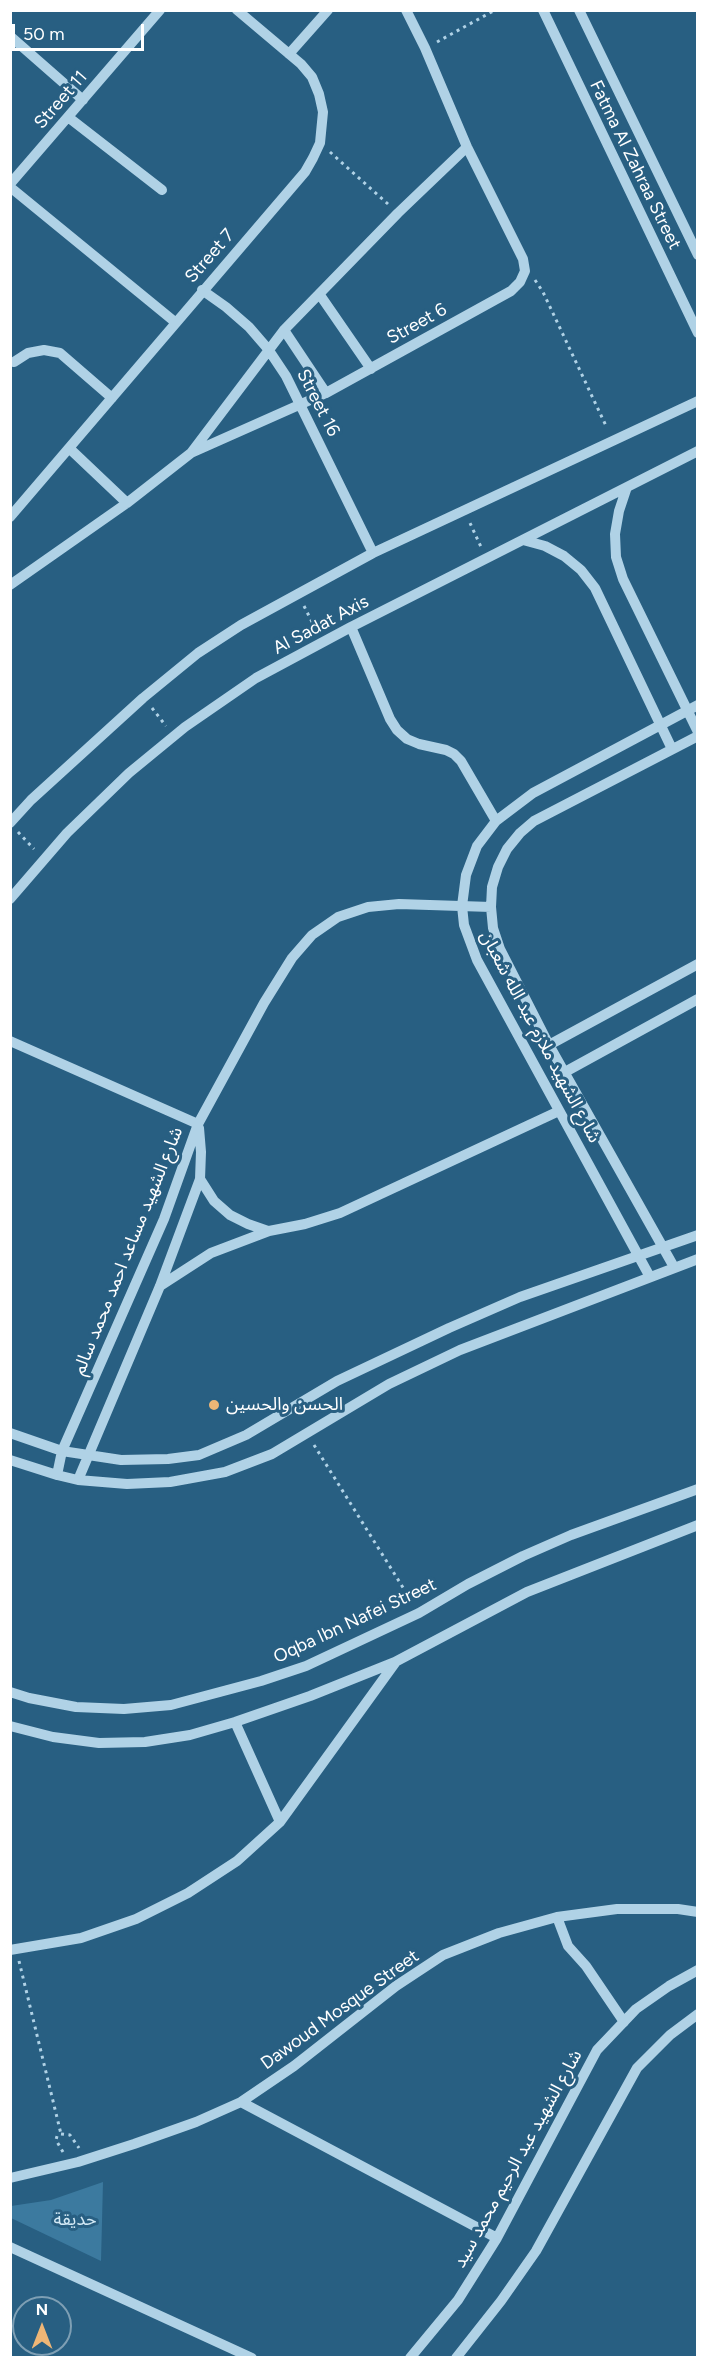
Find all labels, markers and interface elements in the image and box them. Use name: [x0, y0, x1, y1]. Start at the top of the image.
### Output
scale bar: [15, 12, 147, 50]
text: 50 m: [23, 23, 65, 45]
street label: Street 11: [30, 67, 92, 133]
street label: Fatma Al Zahraa Street: [585, 77, 685, 253]
street label: Street 7: [181, 225, 239, 287]
street label: Street 6: [383, 299, 451, 349]
street label: Street 16: [292, 366, 344, 440]
street label: Al Sadat Axis: [270, 591, 372, 659]
street label: شارع الشهيد ملازم عبد الله شعبان: [475, 927, 605, 1147]
street label: شارع الشهيد مساعد احمد محمد سالم: [68, 1124, 188, 1378]
place label: الحسن والحسين: [226, 1394, 343, 1416]
marker: الحسن والحسين: [207, 1398, 221, 1412]
street label: Oqba Ibn Nafei Street: [270, 1574, 440, 1668]
street label: Dawoud Mosque Street: [257, 1945, 423, 2075]
street label: شارع الشهيد عبد الرحيم محمد سيد: [449, 2046, 587, 2272]
park label: حديقة: [53, 2209, 97, 2231]
north arrow: [12, 2296, 72, 2356]
text: N: [36, 2300, 48, 2319]

